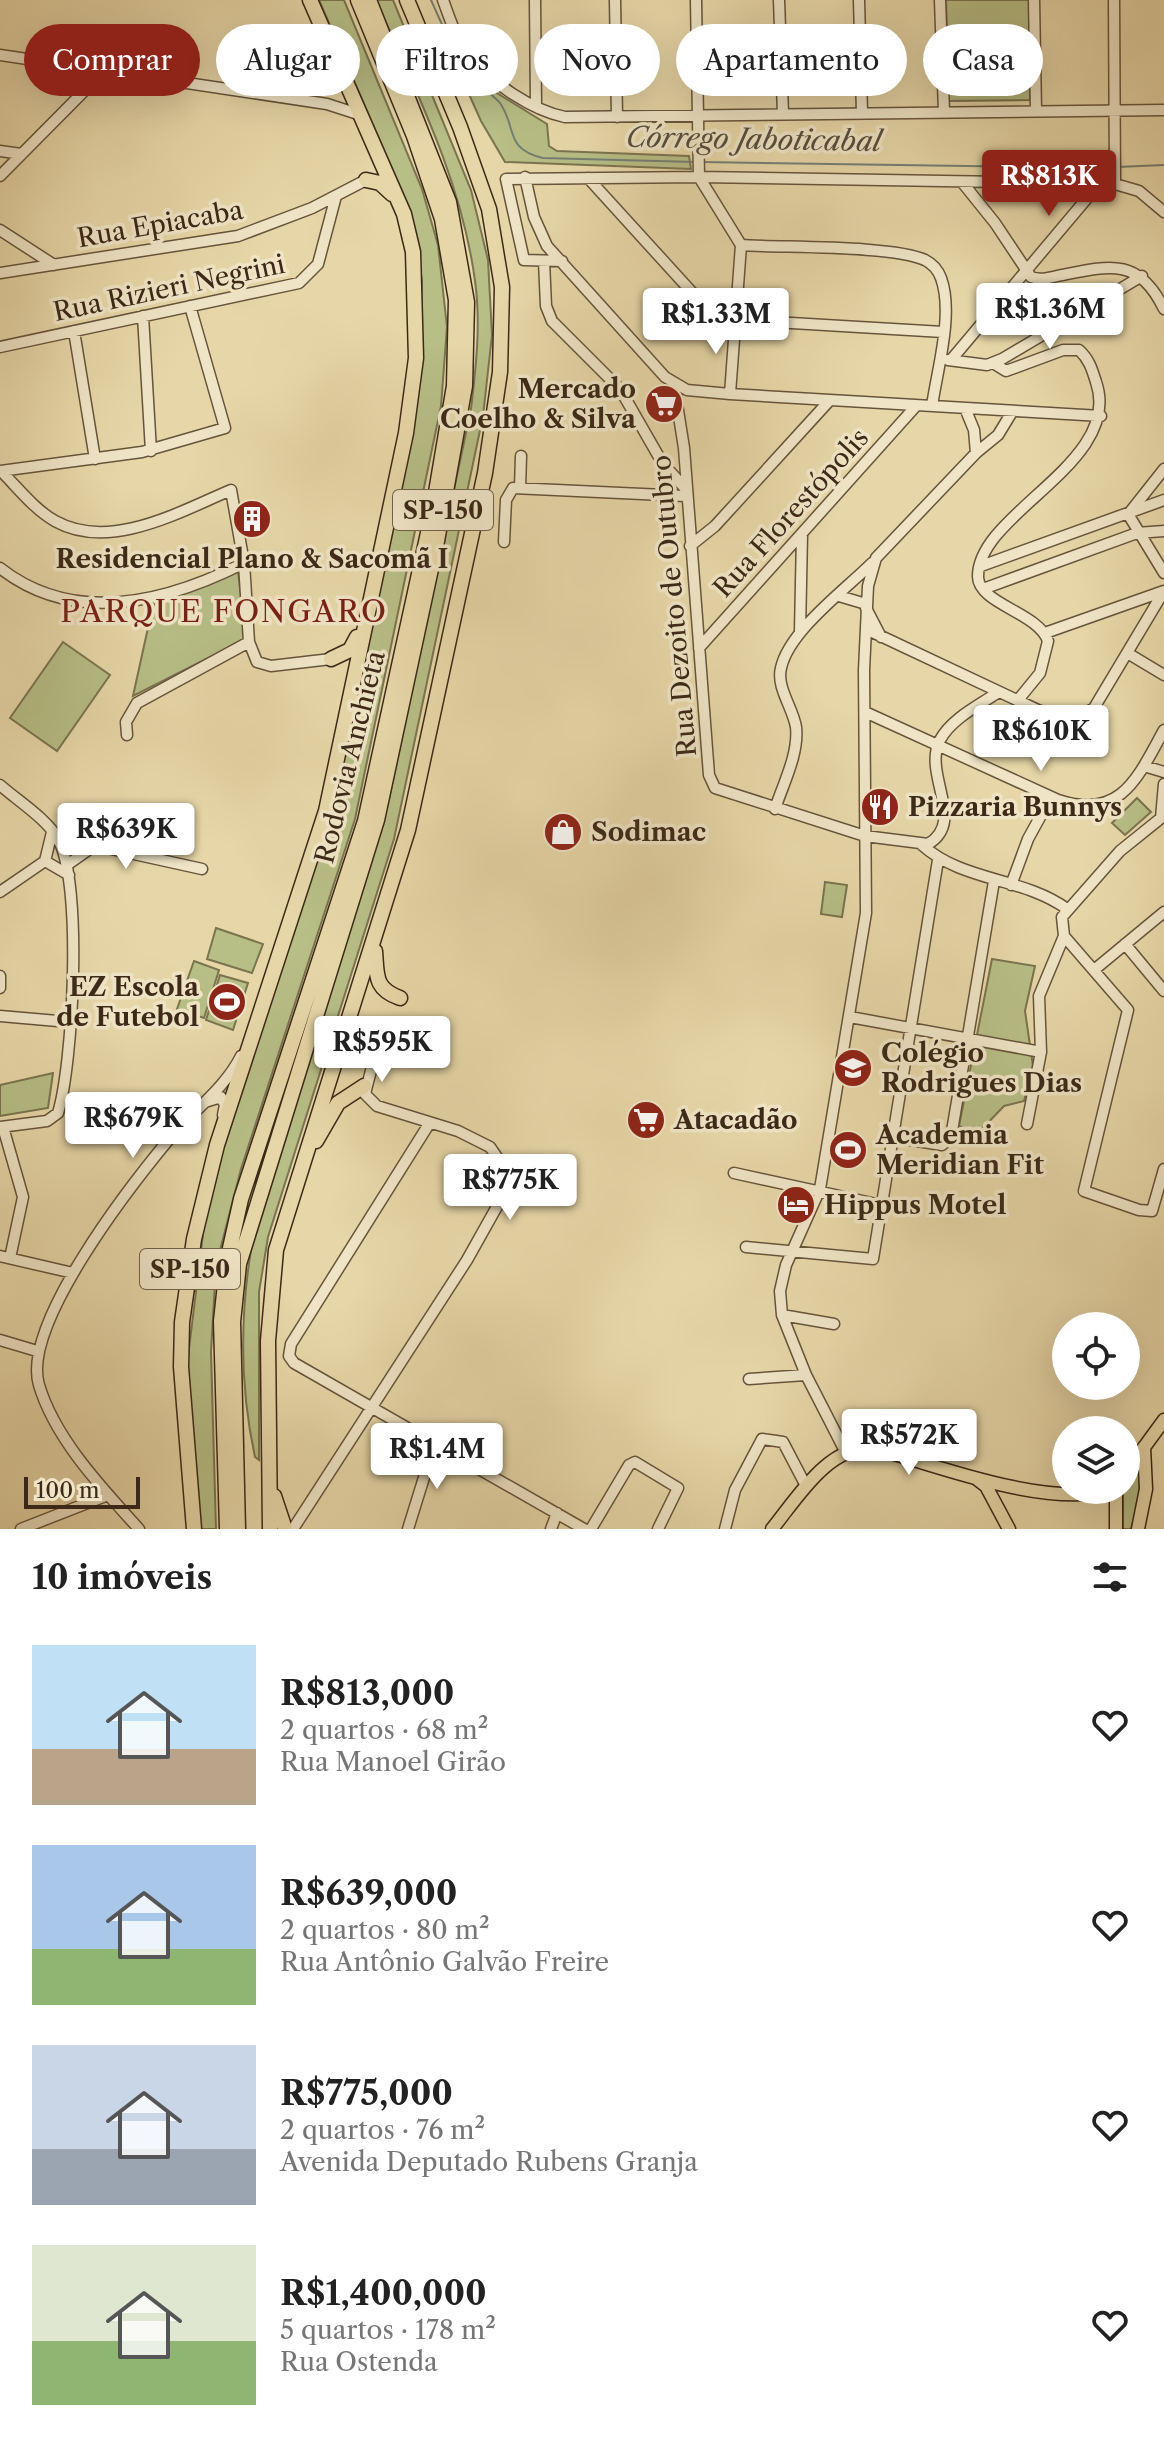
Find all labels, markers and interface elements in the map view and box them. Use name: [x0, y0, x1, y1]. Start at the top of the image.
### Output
chip: Comprar: [24, 24, 200, 96]
chip: Alugar: [216, 24, 360, 96]
chip: Filtros: [376, 24, 518, 96]
chip: Novo: [534, 24, 660, 96]
chip: Apartamento: [676, 24, 907, 96]
chip: Casa: [923, 24, 1043, 96]
water label: Córrego Jaboticabal: [626, 120, 885, 158]
pin: R$813K: [984, 150, 1114, 218]
text: R$813K: [1000, 160, 1098, 192]
street label: Rua Epiacaba: [75, 194, 246, 254]
street label: Rua Rizieri Negrini: [50, 248, 288, 328]
pin: R$1.36M: [976, 283, 1124, 351]
pin: R$1.33M: [642, 288, 790, 356]
text: R$1.36M: [994, 293, 1106, 325]
text: R$1.33M: [661, 298, 771, 330]
place label: Mercado Coelho & Silva: [440, 373, 637, 435]
supermarket icon: Mercado Coelho & Silva: [643, 383, 685, 425]
street label: Rua Florestópolis: [707, 422, 875, 604]
street label: Rua Dezoito de Outubro: [645, 454, 703, 758]
road number: SP-150: [393, 490, 493, 530]
building icon: Residencial Plano & Sacomã I: [231, 498, 273, 540]
place label: Residencial Plano & Sacomã I: [56, 543, 448, 575]
district label: PARQUE FONGARO: [60, 593, 388, 630]
street label: Rodovia Anchieta: [308, 647, 392, 867]
pin: R$610K: [976, 705, 1106, 773]
text: R$610K: [992, 715, 1090, 747]
restaurant icon: Pizzaria Bunnys: [859, 786, 901, 828]
place label: Pizzaria Bunnys: [908, 791, 1122, 823]
pin: R$639K: [61, 803, 191, 871]
shop icon: Sodimac: [542, 811, 584, 853]
text: R$639K: [75, 813, 177, 845]
place label: Sodimac: [591, 816, 706, 848]
place label: EZ Escola de Futebol: [56, 971, 200, 1033]
sports icon: EZ Escola de Futebol: [206, 981, 248, 1023]
pin: R$595K: [317, 1016, 447, 1084]
text: R$595K: [332, 1026, 432, 1058]
place label: Colégio Rodrigues Dias: [881, 1037, 1082, 1099]
school or university icon: Colégio Rodrigues Dias: [832, 1047, 874, 1089]
pin: R$679K: [68, 1092, 198, 1160]
supermarket icon: Atacadão: [625, 1099, 667, 1141]
text: R$679K: [83, 1102, 183, 1134]
place label: Atacadão: [673, 1104, 798, 1136]
place label: Academia Meridian Fit: [875, 1119, 1044, 1181]
sports icon: Academia Meridian Fit: [827, 1129, 869, 1171]
pin: R$775K: [445, 1154, 575, 1222]
text: R$775K: [462, 1164, 558, 1196]
hotel icon: Hippus Motel: [775, 1184, 817, 1226]
place label: Hippus Motel: [824, 1189, 1006, 1221]
road number: SP-150: [140, 1249, 240, 1289]
map controls: [1052, 1312, 1140, 1504]
button: locate: [1052, 1312, 1140, 1400]
pin: R$572K: [844, 1409, 974, 1477]
button: layers: [1052, 1416, 1140, 1504]
text: R$572K: [860, 1419, 958, 1451]
pin: R$1.4M: [372, 1423, 502, 1491]
text: R$1.4M: [389, 1433, 485, 1465]
scale bar: [24, 1473, 140, 1509]
text: 100 m: [36, 1477, 99, 1504]
icon: filters: [1088, 1555, 1132, 1599]
text: 10 imóveis: [32, 1556, 212, 1598]
text: R$813,000: [280, 1672, 455, 1714]
icon: home: [96, 1677, 192, 1773]
icon: heart: [1088, 1703, 1132, 1747]
text: 2 quartos · 68 m²: [280, 1714, 488, 1746]
text: Rua Manoel Girão: [280, 1746, 506, 1778]
text: R$639,000: [280, 1872, 458, 1914]
icon: home: [96, 1877, 192, 1973]
icon: heart: [1088, 1903, 1132, 1947]
text: 2 quartos · 80 m²: [280, 1914, 490, 1946]
text: Rua Antônio Galvão Freire: [280, 1946, 609, 1978]
text: R$775,000: [280, 2072, 453, 2114]
icon: home: [96, 2077, 192, 2173]
icon: heart: [1088, 2103, 1132, 2147]
text: 2 quartos · 76 m²: [280, 2114, 485, 2146]
text: Avenida Deputado Rubens Granja: [280, 2146, 698, 2178]
text: R$1,400,000: [280, 2272, 487, 2314]
icon: home: [96, 2277, 192, 2373]
icon: heart: [1088, 2303, 1132, 2347]
text: 5 quartos · 178 m²: [280, 2314, 496, 2346]
text: Rua Ostenda: [280, 2346, 438, 2378]

